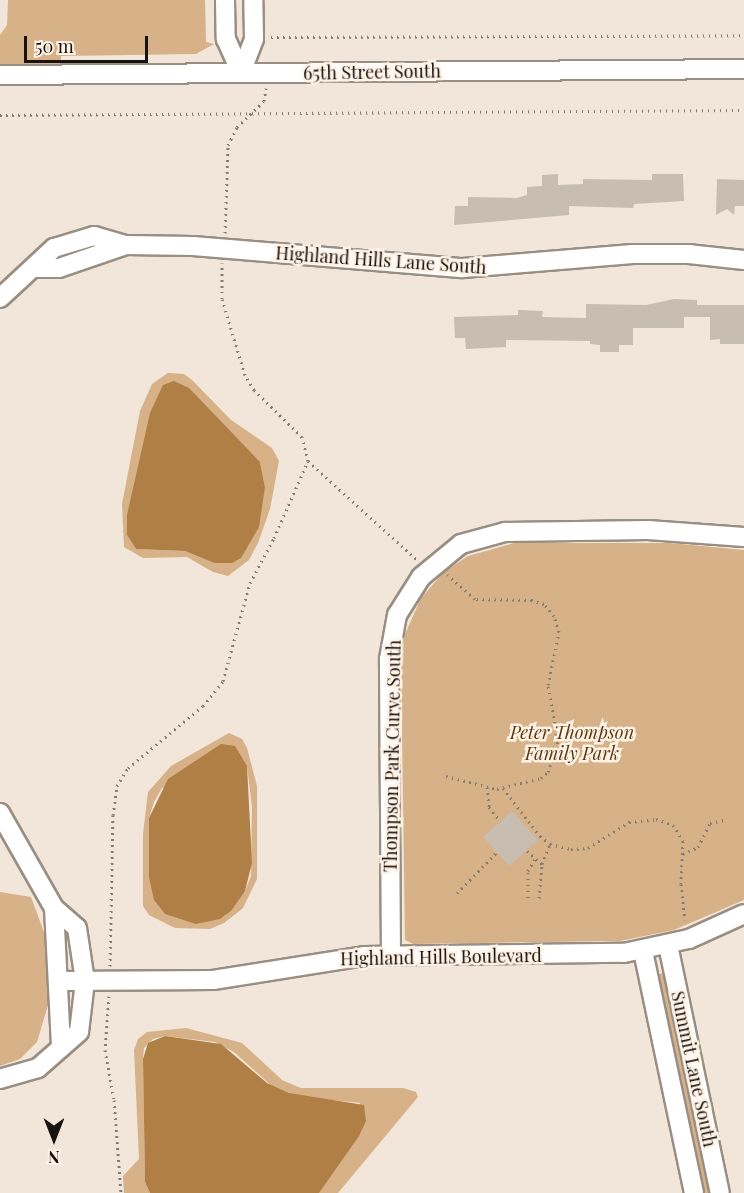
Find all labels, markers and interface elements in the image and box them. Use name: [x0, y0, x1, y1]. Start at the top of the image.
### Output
scale bar: [27, 24, 152, 62]
text: 50 m: [35, 34, 74, 58]
street label: 65th Street South: [303, 60, 441, 84]
street label: Highland Hills Lane South: [275, 242, 487, 278]
street label: Thompson Park Curve South: [379, 640, 405, 872]
park label: Peter Thompson Family Park: [510, 722, 634, 764]
street label: Highland Hills Boulevard: [340, 944, 542, 970]
street label: Summit Lane South: [667, 989, 721, 1149]
north arrow: [24, 1109, 84, 1169]
text: N: [48, 1147, 60, 1168]

